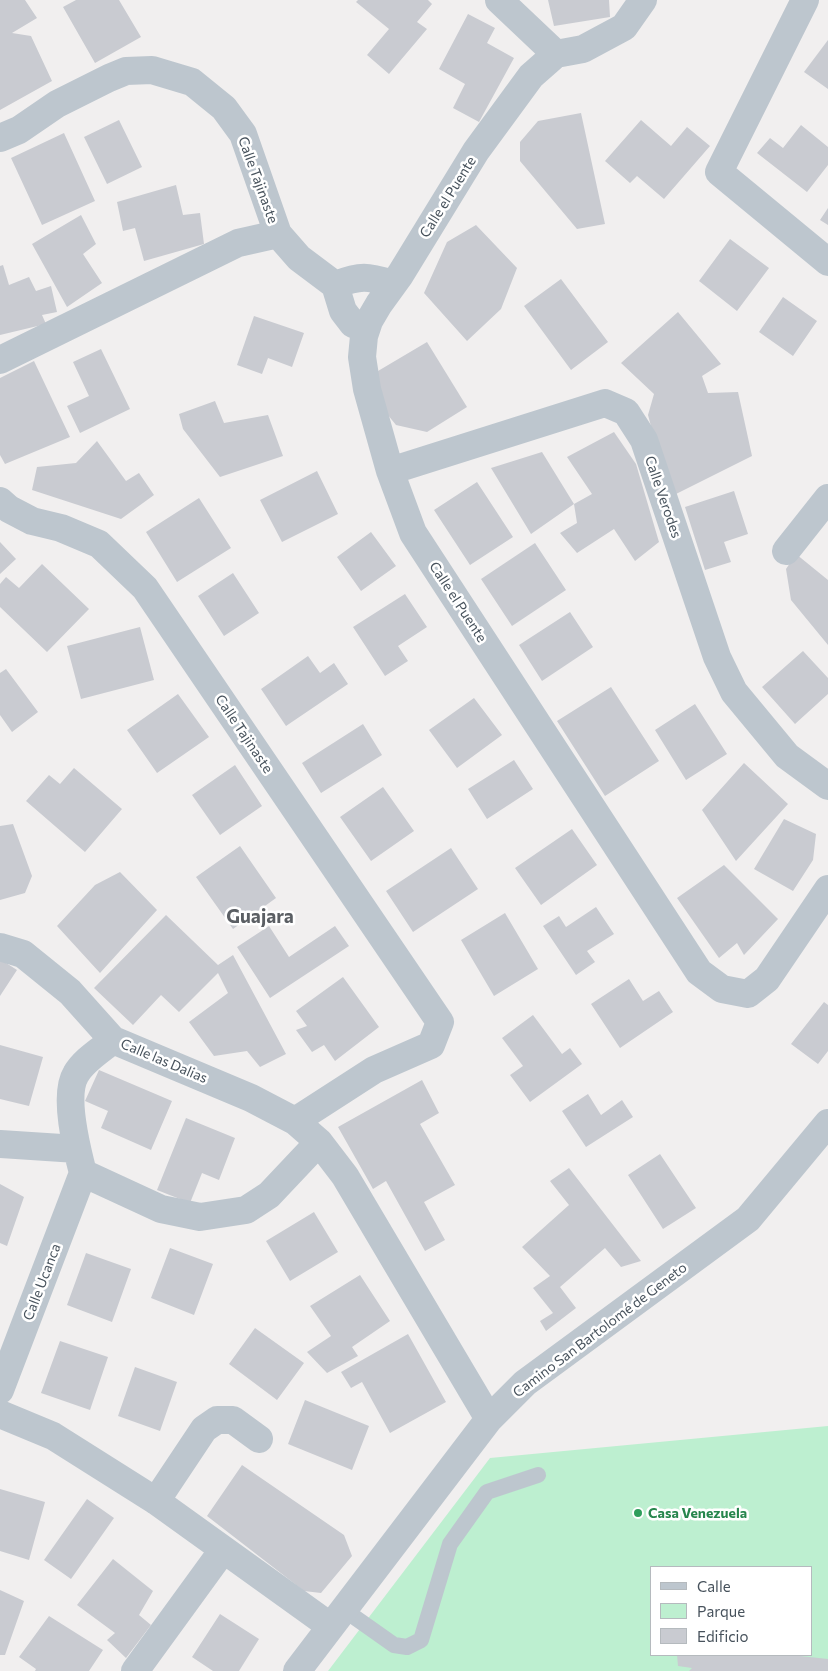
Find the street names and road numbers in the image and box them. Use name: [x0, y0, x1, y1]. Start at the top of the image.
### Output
street label: Calle Tajinaste: [235, 134, 281, 226]
street label: Calle el Puente: [416, 153, 480, 241]
street label: Calle Verodes: [641, 454, 685, 540]
street label: Calle el Puente: [426, 559, 490, 645]
street label: Calle Tajinaste: [212, 692, 276, 776]
street label: Calle las Dalias: [118, 1035, 210, 1087]
street label: Calle Ucanca: [20, 1241, 64, 1323]
street label: Camino San Bartolomé de Geneto: [510, 1259, 690, 1401]

